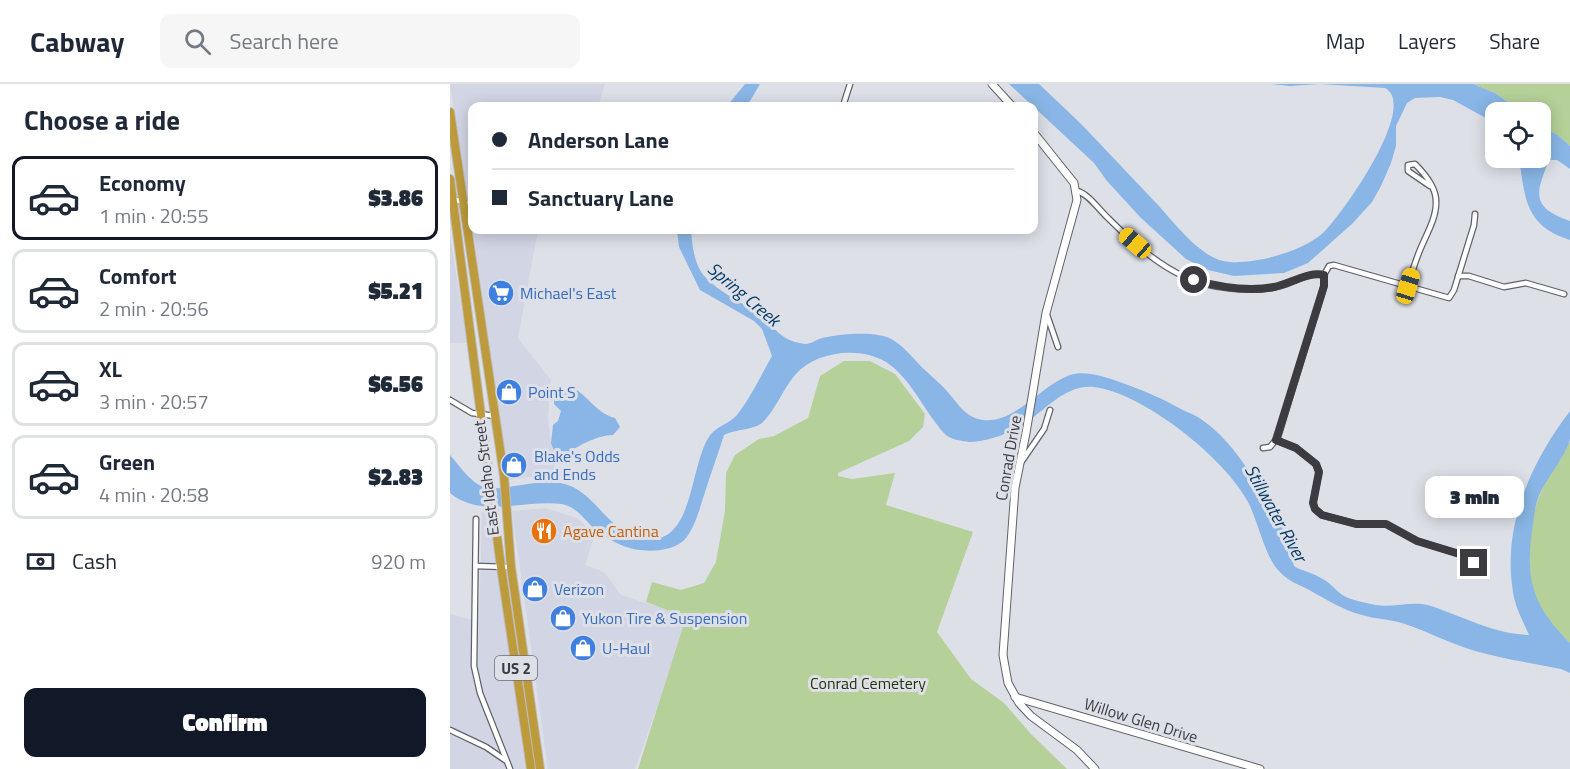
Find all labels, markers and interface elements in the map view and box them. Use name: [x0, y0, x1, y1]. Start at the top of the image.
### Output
search box: [160, 14, 580, 68]
text: Cabway: [30, 20, 124, 63]
text: Search here: [229, 24, 339, 58]
icon: search: [181, 25, 214, 58]
text: Map: [1326, 25, 1365, 57]
text: Layers: [1398, 25, 1456, 57]
text: Share: [1489, 25, 1540, 57]
text: Choose a ride: [24, 99, 180, 140]
map controls: [1485, 102, 1551, 168]
button: locate: [1485, 102, 1551, 168]
text: Anderson Lane: [528, 123, 669, 157]
text: Economy: [99, 166, 186, 200]
icon: car: [27, 171, 81, 225]
text: $3.86: [368, 181, 423, 215]
text: Sanctuary Lane: [528, 181, 674, 215]
text: 1 min · 20:55: [99, 200, 209, 231]
car: [1116, 224, 1154, 262]
water label: Spring Creek: [702, 255, 788, 334]
text: Comfort: [99, 259, 177, 293]
icon: car: [27, 264, 81, 318]
route start: [1180, 266, 1207, 293]
car: [1394, 266, 1422, 306]
text: $5.21: [368, 274, 423, 308]
supermarket icon: Michael's East: [486, 278, 516, 308]
place label: Michael's East: [520, 281, 617, 305]
text: 2 min · 20:56: [99, 293, 209, 324]
text: XL: [99, 352, 122, 386]
icon: car: [27, 357, 81, 411]
text: $6.56: [368, 367, 423, 401]
shop icon: Point S: [494, 377, 524, 407]
place label: Point S: [528, 380, 576, 404]
text: 3 min · 20:57: [99, 386, 209, 417]
street label: Conrad Drive: [989, 414, 1027, 502]
street label: East Idaho Street: [467, 419, 505, 537]
place label: Blake's Odds and Ends: [534, 444, 620, 486]
text: Green: [99, 445, 155, 479]
icon: car: [27, 450, 81, 504]
shop icon: Blake's Odds and Ends: [499, 450, 529, 480]
water label: Stillwater River: [1238, 459, 1315, 569]
text: $2.83: [368, 460, 423, 494]
callout: 3 min: [1424, 476, 1524, 518]
text: 4 min · 20:58: [99, 479, 209, 510]
text: 3 min: [1450, 481, 1499, 512]
restaurant icon: Agave Cantina: [529, 516, 559, 546]
place label: Agave Cantina: [563, 519, 659, 543]
text: Cash: [72, 544, 117, 578]
icon: cash: [24, 545, 57, 578]
text: 920 m: [371, 546, 426, 577]
route end: [1460, 549, 1487, 576]
shop icon: Verizon: [520, 574, 550, 604]
place label: Verizon: [554, 577, 604, 601]
shop icon: Yukon Tire & Suspension: [548, 603, 578, 633]
place label: Yukon Tire & Suspension: [582, 606, 747, 630]
shop icon: U-Haul: [568, 633, 598, 663]
place label: U-Haul: [602, 636, 650, 660]
road number: US 2: [495, 656, 537, 680]
park label: Conrad Cemetery: [810, 671, 926, 695]
button: Confirm: [24, 688, 426, 757]
street label: Willow Glen Drive: [1081, 691, 1201, 749]

